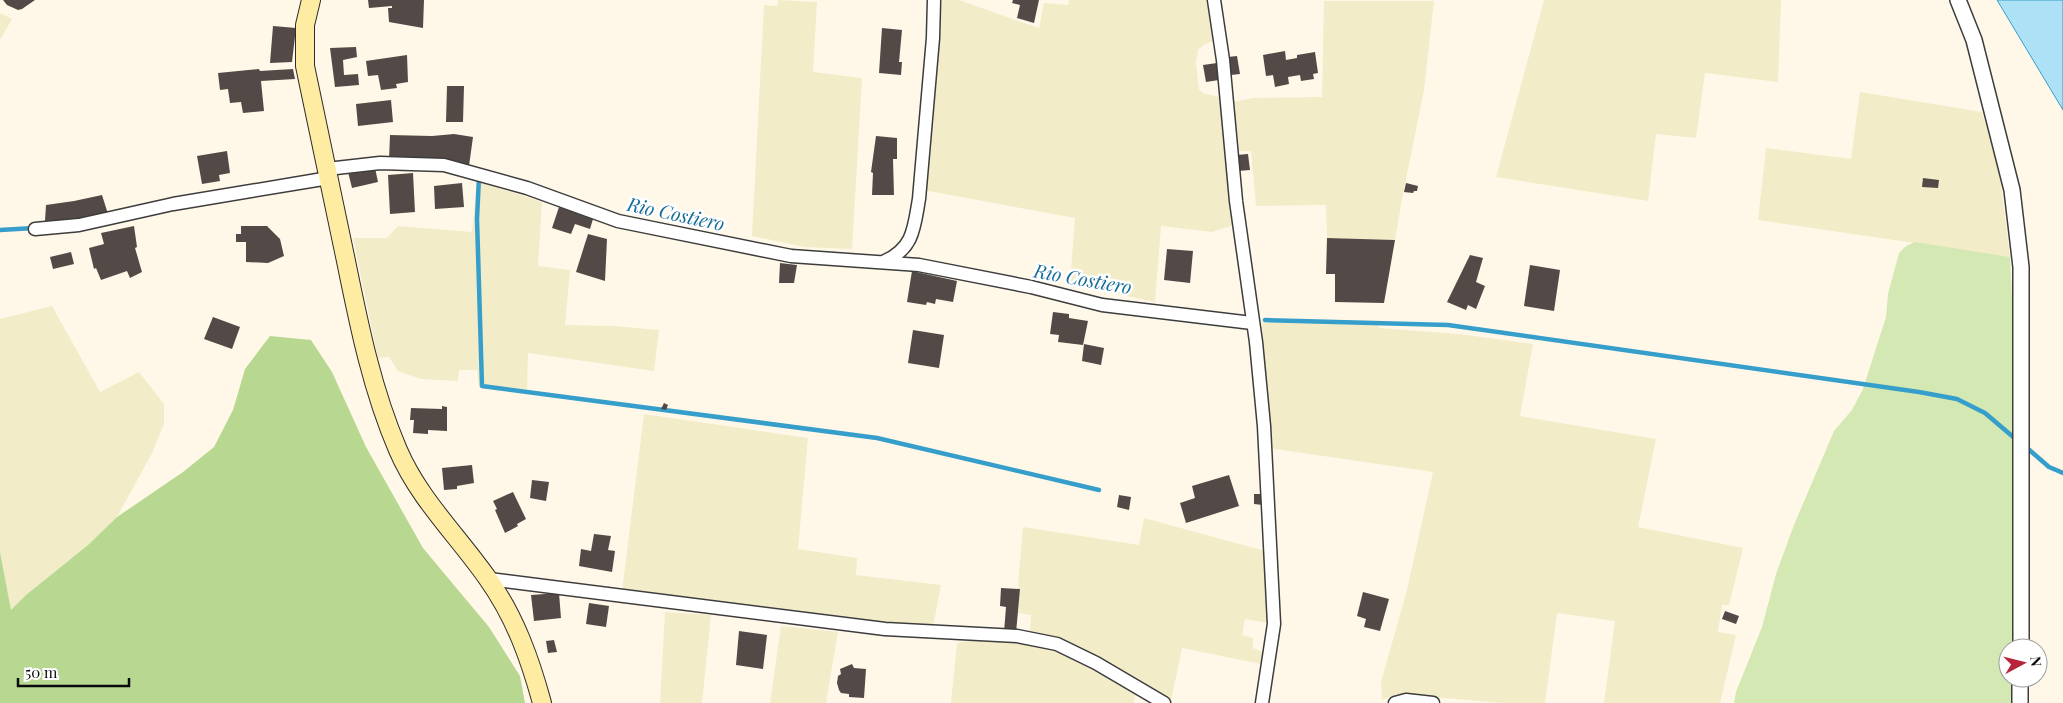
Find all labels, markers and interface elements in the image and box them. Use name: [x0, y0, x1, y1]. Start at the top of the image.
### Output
water label: Rio Costiero: [624, 190, 727, 236]
water label: Rio Costiero: [1031, 256, 1134, 299]
north arrow: [1998, 638, 2048, 688]
text: N: [2026, 655, 2046, 668]
scale bar: [18, 656, 129, 688]
text: 50 m: [25, 662, 58, 682]

